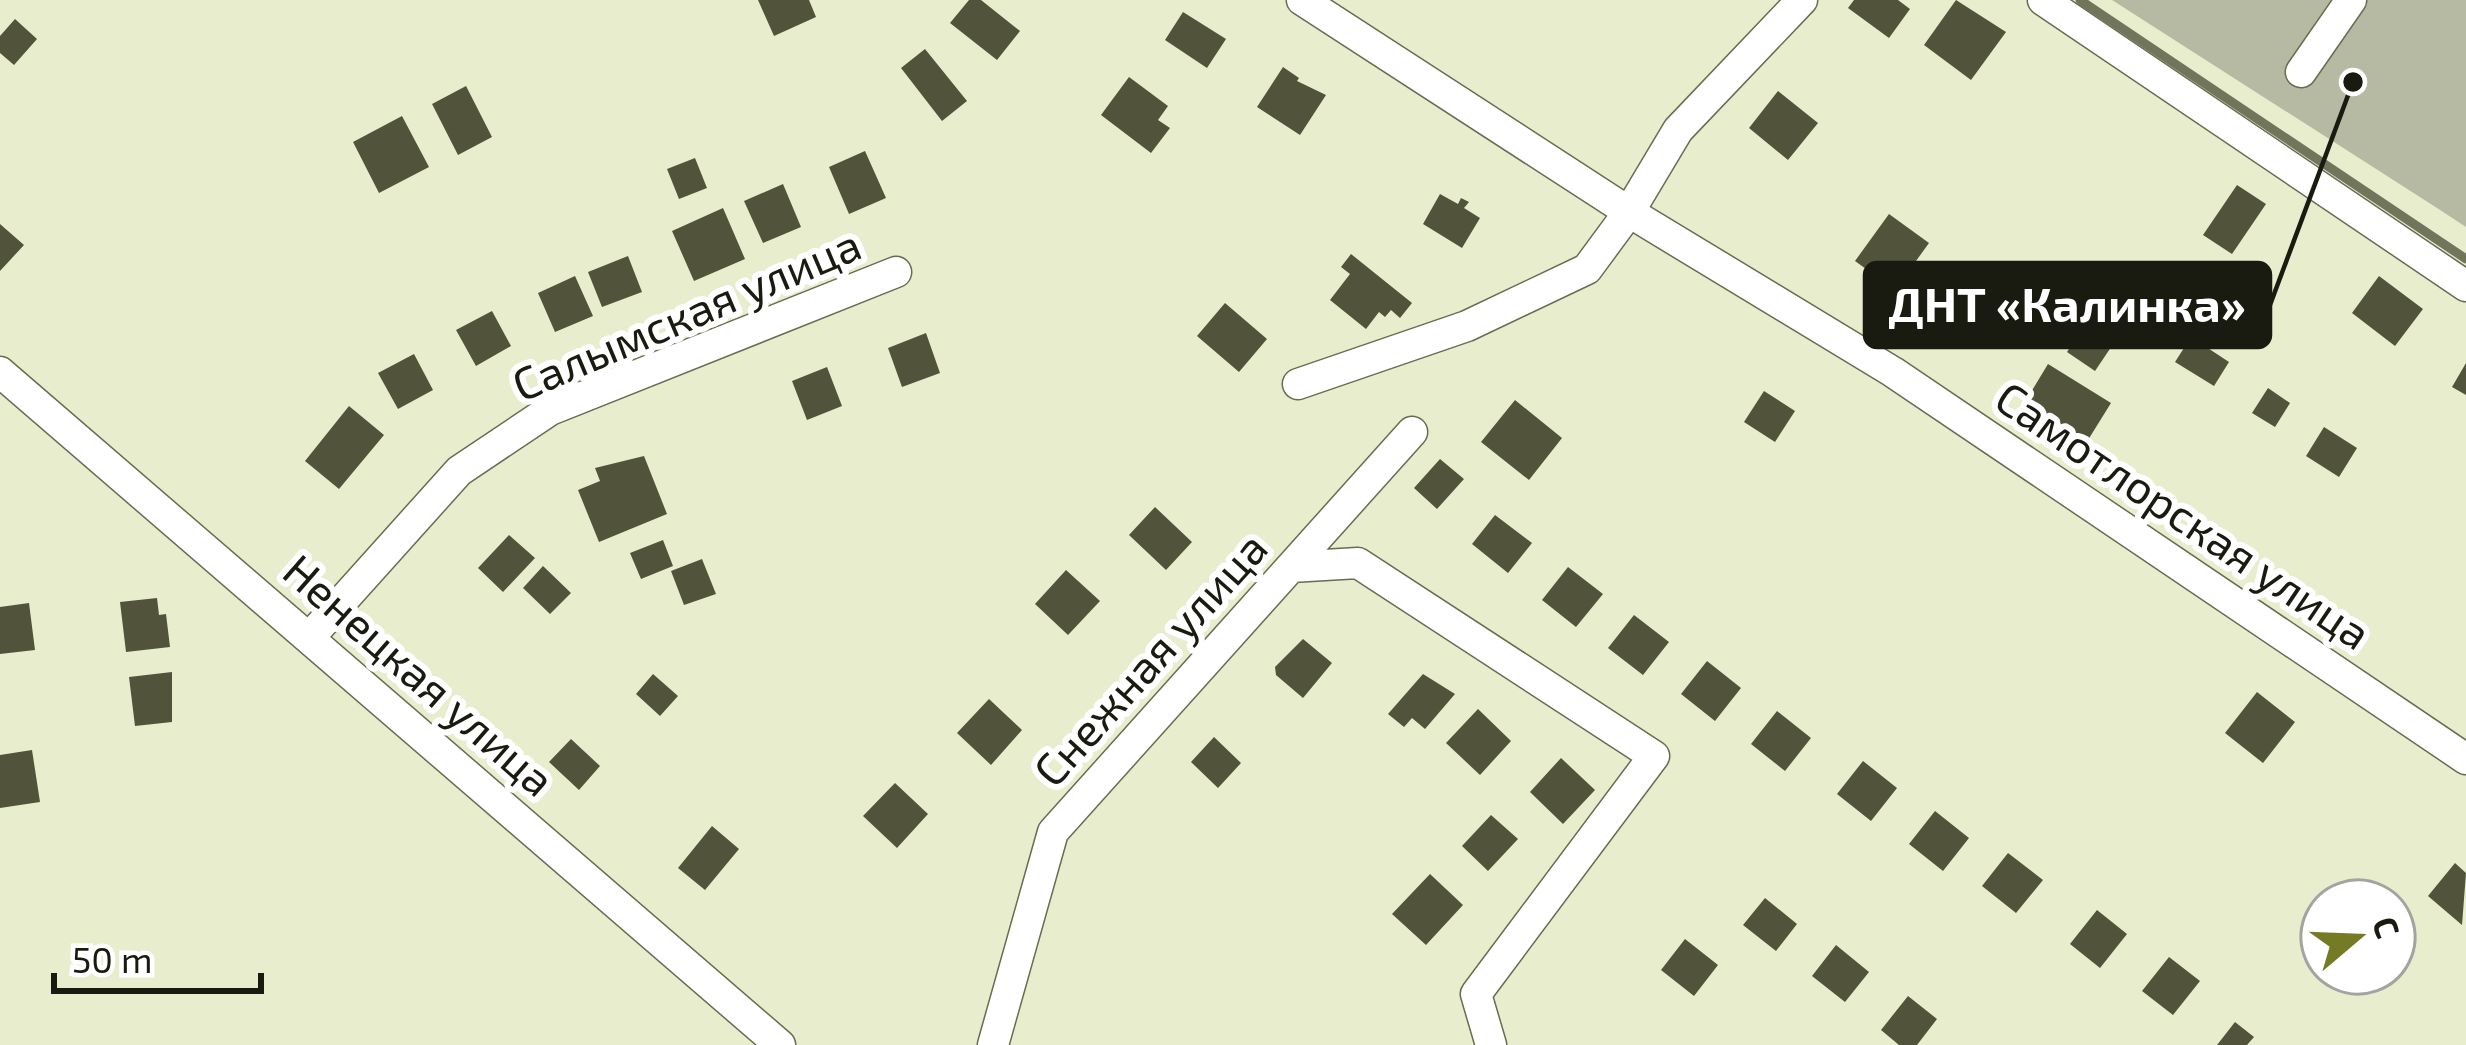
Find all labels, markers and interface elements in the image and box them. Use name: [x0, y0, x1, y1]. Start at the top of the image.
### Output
street label: Салымская улица: [504, 215, 869, 412]
callout: ДНТ «Калинка»: [1865, 263, 2270, 347]
text: ДНТ «Калинка»: [1888, 274, 2246, 332]
street label: Самотлорская улица: [1986, 369, 2381, 660]
street label: Снежная улица: [1021, 520, 1278, 797]
street label: Ненецкая улица: [273, 542, 566, 807]
north arrow: [2298, 877, 2418, 997]
text: С: [2365, 911, 2409, 943]
scale bar: [54, 919, 261, 993]
text: 50 m: [72, 937, 153, 980]

